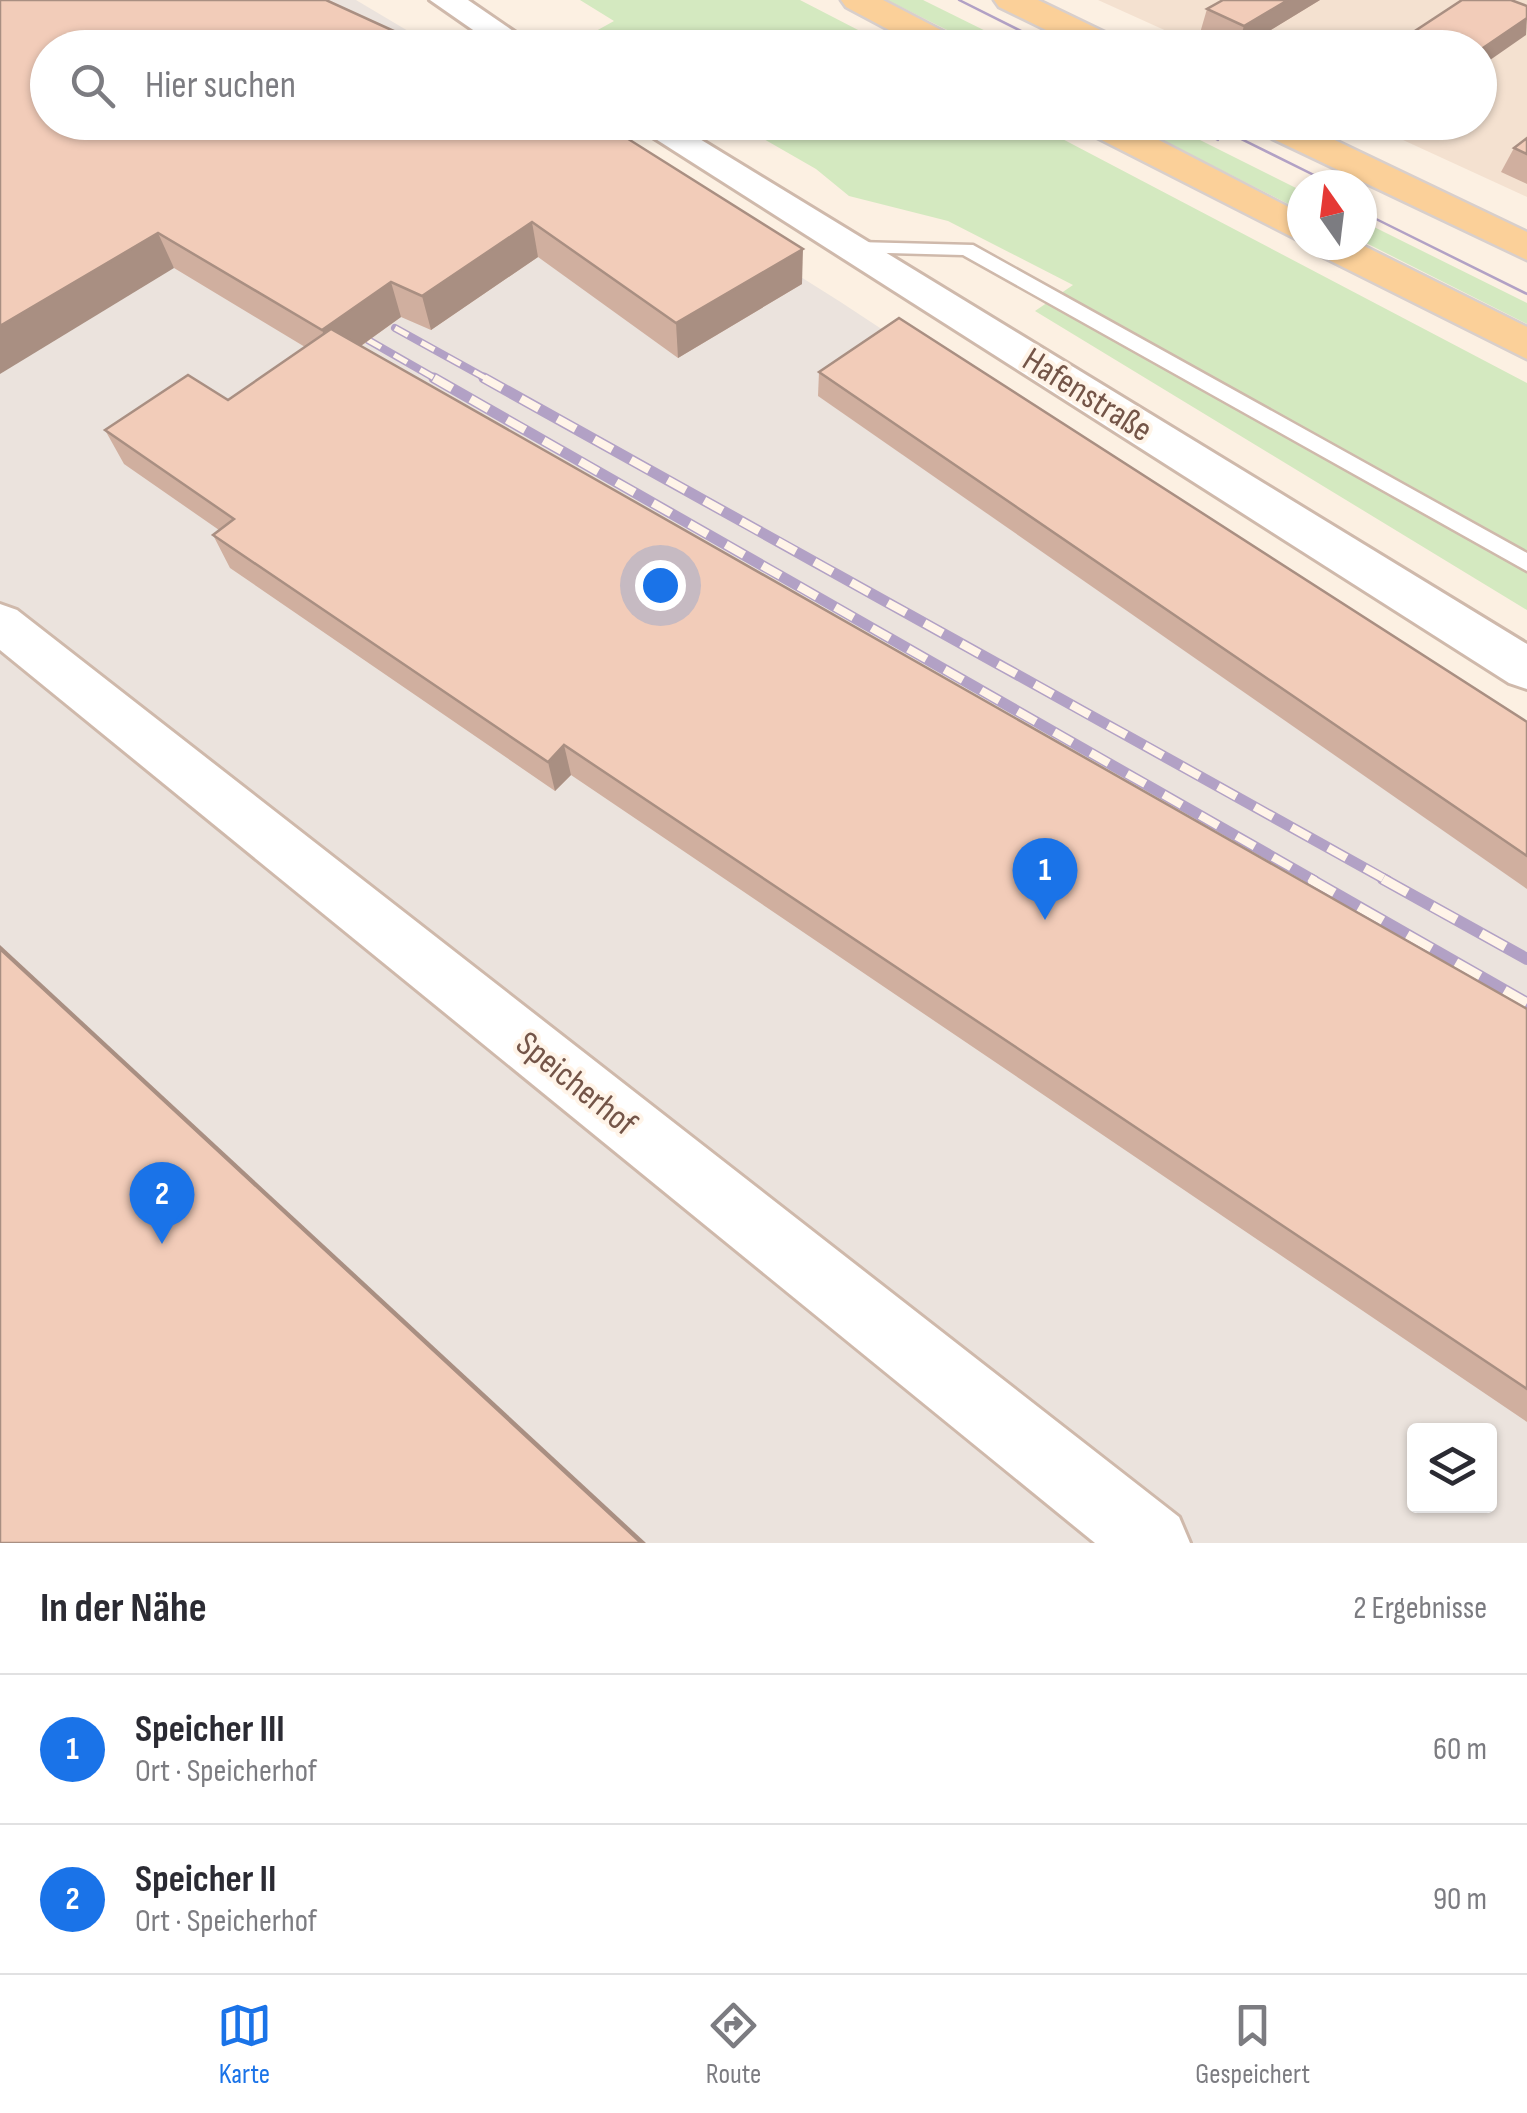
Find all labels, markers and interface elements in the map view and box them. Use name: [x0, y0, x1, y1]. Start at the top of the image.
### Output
search box: [30, 30, 1497, 140]
icon: search: [65, 58, 120, 113]
text: Hier suchen: [145, 63, 296, 108]
north arrow: [1287, 170, 1377, 260]
street label: Hafenstraße: [1014, 339, 1160, 452]
your location: [635, 560, 686, 611]
pin: 1: [1012, 838, 1078, 920]
street label: Speicherhof: [507, 1023, 646, 1146]
pin: 2: [130, 1162, 194, 1244]
map controls: [1407, 1423, 1497, 1513]
button: layers: [1407, 1423, 1497, 1513]
text: In der Nähe: [40, 1583, 207, 1634]
text: 2 Ergebnisse: [1353, 1589, 1487, 1628]
text: Speicher III: [135, 1707, 285, 1752]
text: 1: [66, 1730, 79, 1769]
text: 60 m: [1433, 1730, 1487, 1769]
text: Ort · Speicherhof: [135, 1752, 317, 1791]
text: Speicher II: [135, 1857, 276, 1902]
text: 2: [65, 1880, 80, 1919]
text: 90 m: [1433, 1880, 1487, 1919]
text: Ort · Speicherhof: [135, 1902, 317, 1941]
tab: Karte: [217, 1998, 272, 2091]
tab: Route: [706, 1998, 761, 2091]
tab: Gespeichert: [1195, 1998, 1310, 2091]

